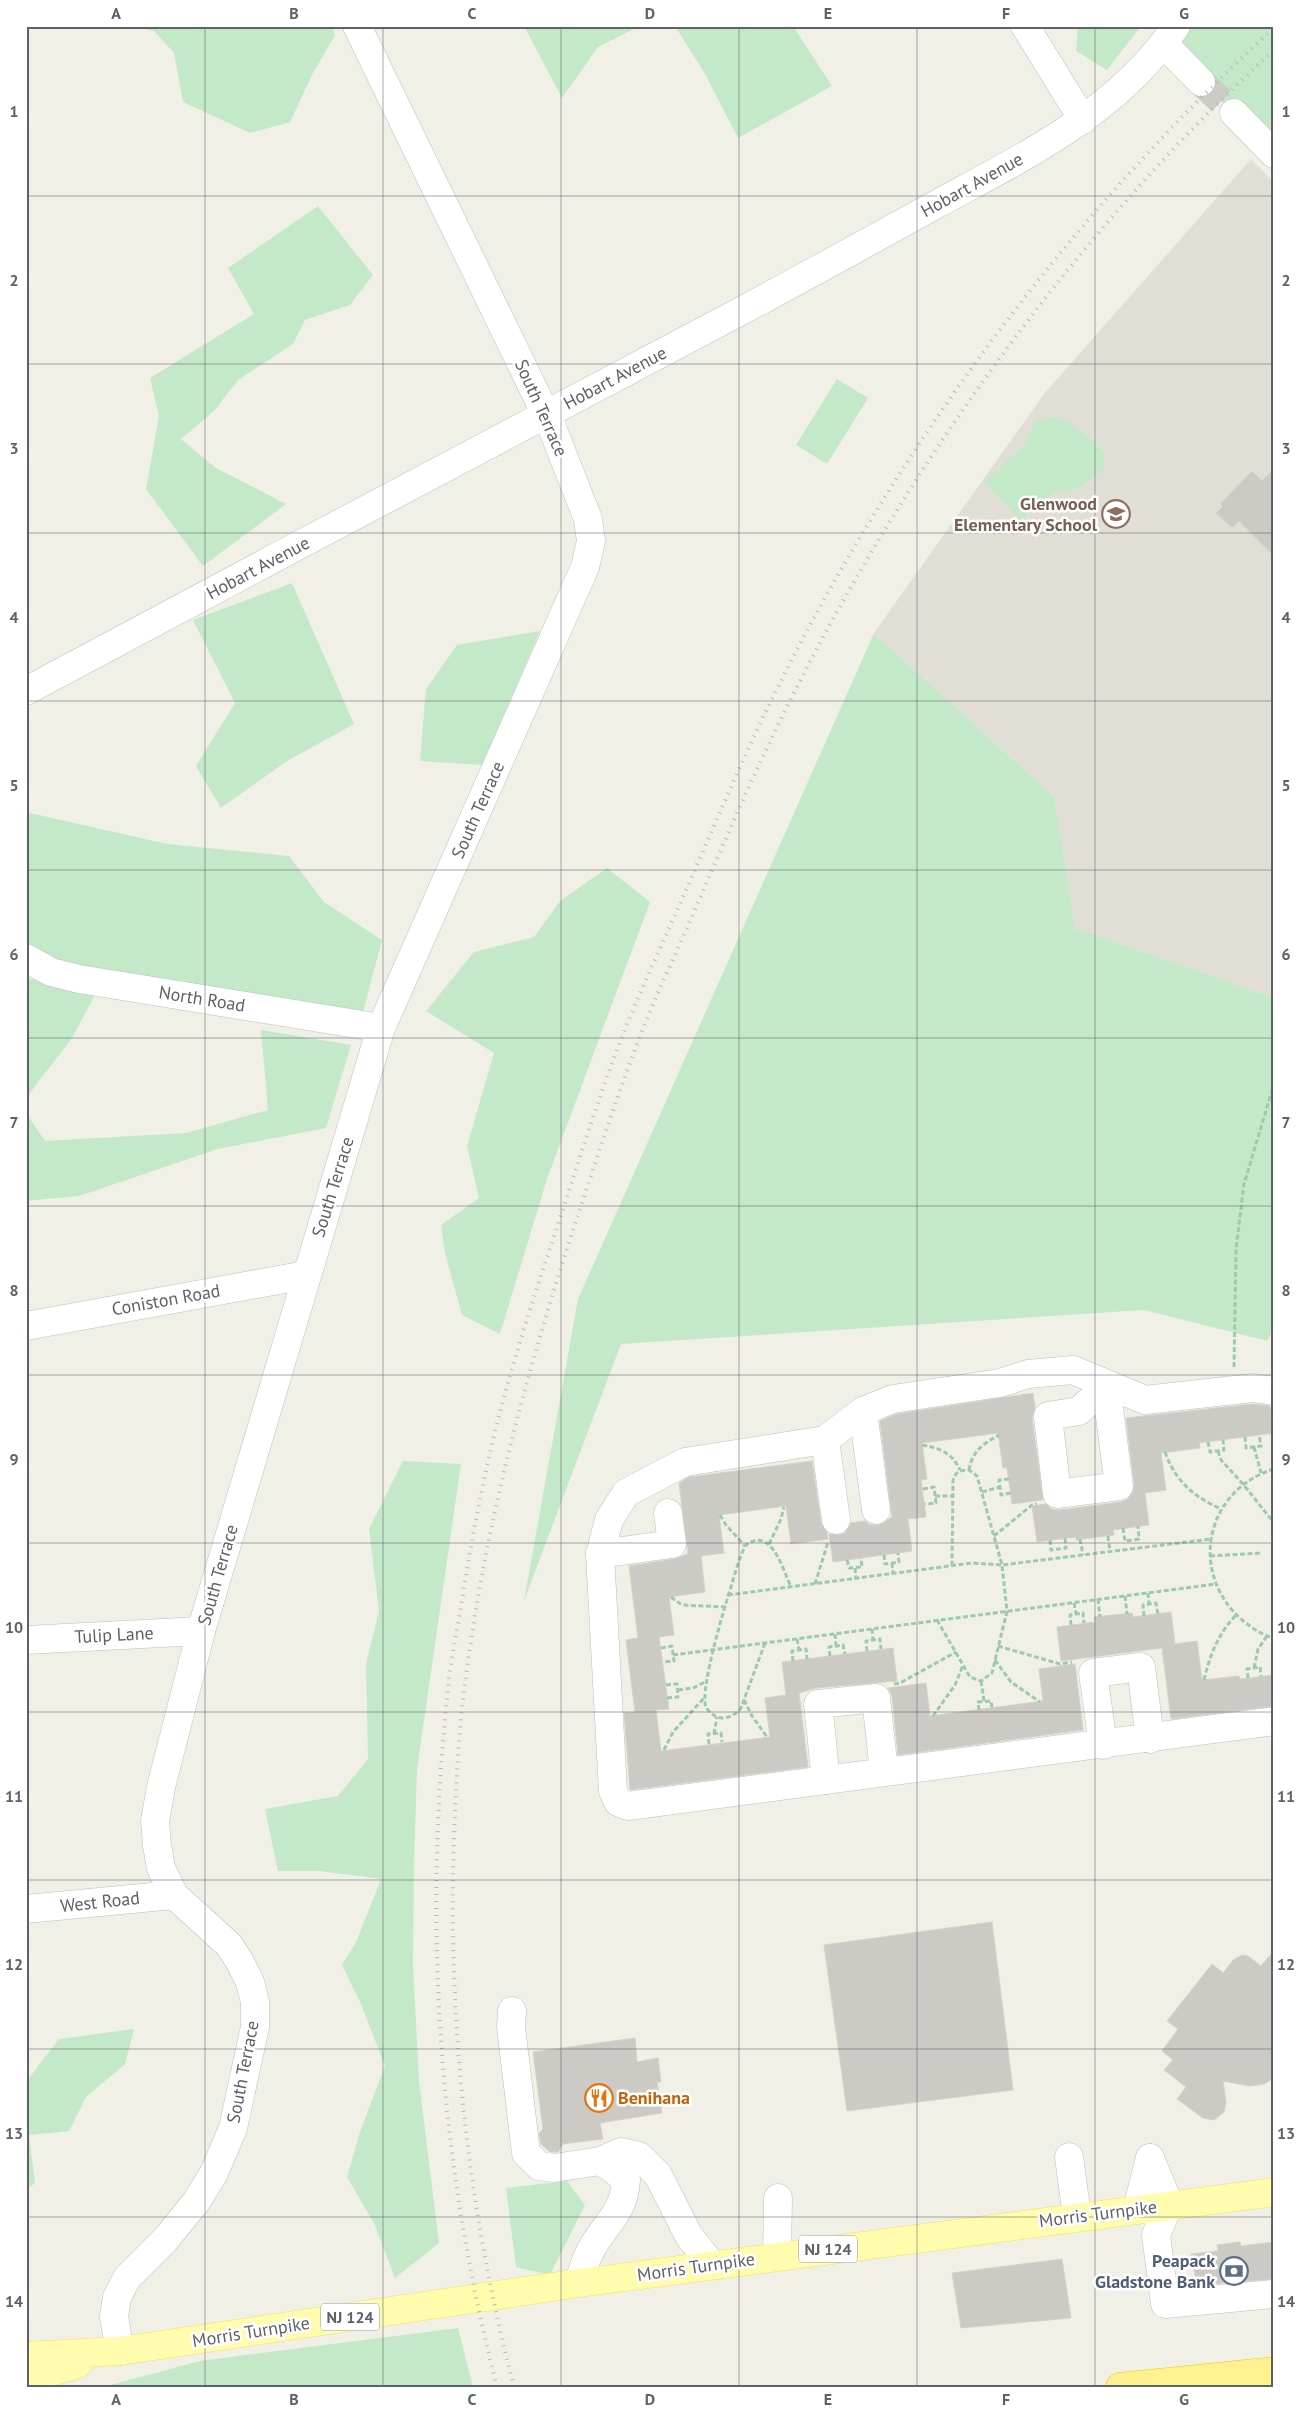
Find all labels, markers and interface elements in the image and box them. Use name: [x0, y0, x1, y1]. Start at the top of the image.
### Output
text: A: [111, 3, 121, 23]
text: B: [289, 3, 299, 23]
text: C: [468, 3, 477, 23]
text: D: [645, 3, 655, 23]
text: E: [824, 3, 832, 23]
text: F: [1002, 3, 1010, 23]
text: G: [1179, 3, 1189, 23]
text: 1: [9, 101, 19, 121]
text: 1: [1281, 101, 1291, 121]
street label: Hobart Avenue: [916, 147, 1027, 222]
text: 2: [9, 270, 19, 290]
text: 2: [1281, 270, 1291, 290]
street label: Hobart Avenue: [559, 341, 670, 414]
street label: South Terrace: [510, 356, 573, 460]
text: 3: [9, 438, 19, 458]
text: 3: [1281, 438, 1291, 458]
place label: Glenwood Elementary School: [954, 492, 1098, 536]
school or university icon: Glenwood Elementary School: [1101, 499, 1131, 529]
street label: Hobart Avenue: [202, 531, 313, 604]
text: 4: [9, 607, 19, 627]
text: 4: [1281, 607, 1291, 627]
street label: South Terrace: [446, 758, 509, 862]
text: 5: [9, 775, 19, 795]
text: 5: [1281, 775, 1291, 795]
text: 6: [9, 944, 19, 964]
text: 6: [1281, 944, 1291, 964]
street label: North Road: [157, 980, 247, 1017]
text: 7: [9, 1112, 19, 1132]
text: 7: [1281, 1112, 1291, 1132]
street label: South Terrace: [306, 1134, 359, 1240]
street label: Coniston Road: [110, 1279, 222, 1320]
text: 8: [9, 1280, 19, 1300]
text: 8: [1281, 1280, 1291, 1300]
text: 9: [9, 1449, 19, 1469]
text: 9: [1281, 1449, 1291, 1469]
street label: South Terrace: [192, 1522, 243, 1628]
text: 10: [5, 1617, 23, 1637]
text: 10: [1277, 1617, 1295, 1637]
street label: Tulip Lane: [74, 1621, 154, 1648]
text: 11: [5, 1786, 23, 1806]
text: 11: [1277, 1786, 1295, 1806]
street label: West Road: [59, 1886, 141, 1917]
text: 12: [5, 1954, 23, 1974]
text: 12: [1277, 1954, 1295, 1974]
street label: South Terrace: [221, 2019, 264, 2125]
restaurant icon: Benihana: [584, 2083, 614, 2113]
place label: Benihana: [618, 2086, 690, 2109]
text: 13: [5, 2123, 23, 2143]
text: 13: [1277, 2123, 1295, 2143]
street label: Morris Turnpike: [1038, 2195, 1158, 2232]
road number: NJ 124: [799, 2236, 857, 2262]
street label: Morris Turnpike: [636, 2247, 756, 2286]
place label: Peapack Gladstone Bank: [1095, 2249, 1215, 2293]
bank icon: Peapack Gladstone Bank: [1219, 2256, 1249, 2286]
text: 14: [5, 2291, 23, 2311]
text: 14: [1277, 2291, 1295, 2311]
road number: NJ 124: [321, 2304, 379, 2330]
street label: Morris Turnpike: [191, 2311, 311, 2352]
text: A: [111, 2389, 121, 2409]
text: B: [289, 2389, 299, 2409]
text: C: [468, 2389, 477, 2409]
text: D: [645, 2389, 655, 2409]
text: E: [824, 2389, 832, 2409]
text: F: [1002, 2389, 1010, 2409]
text: G: [1179, 2389, 1189, 2409]

